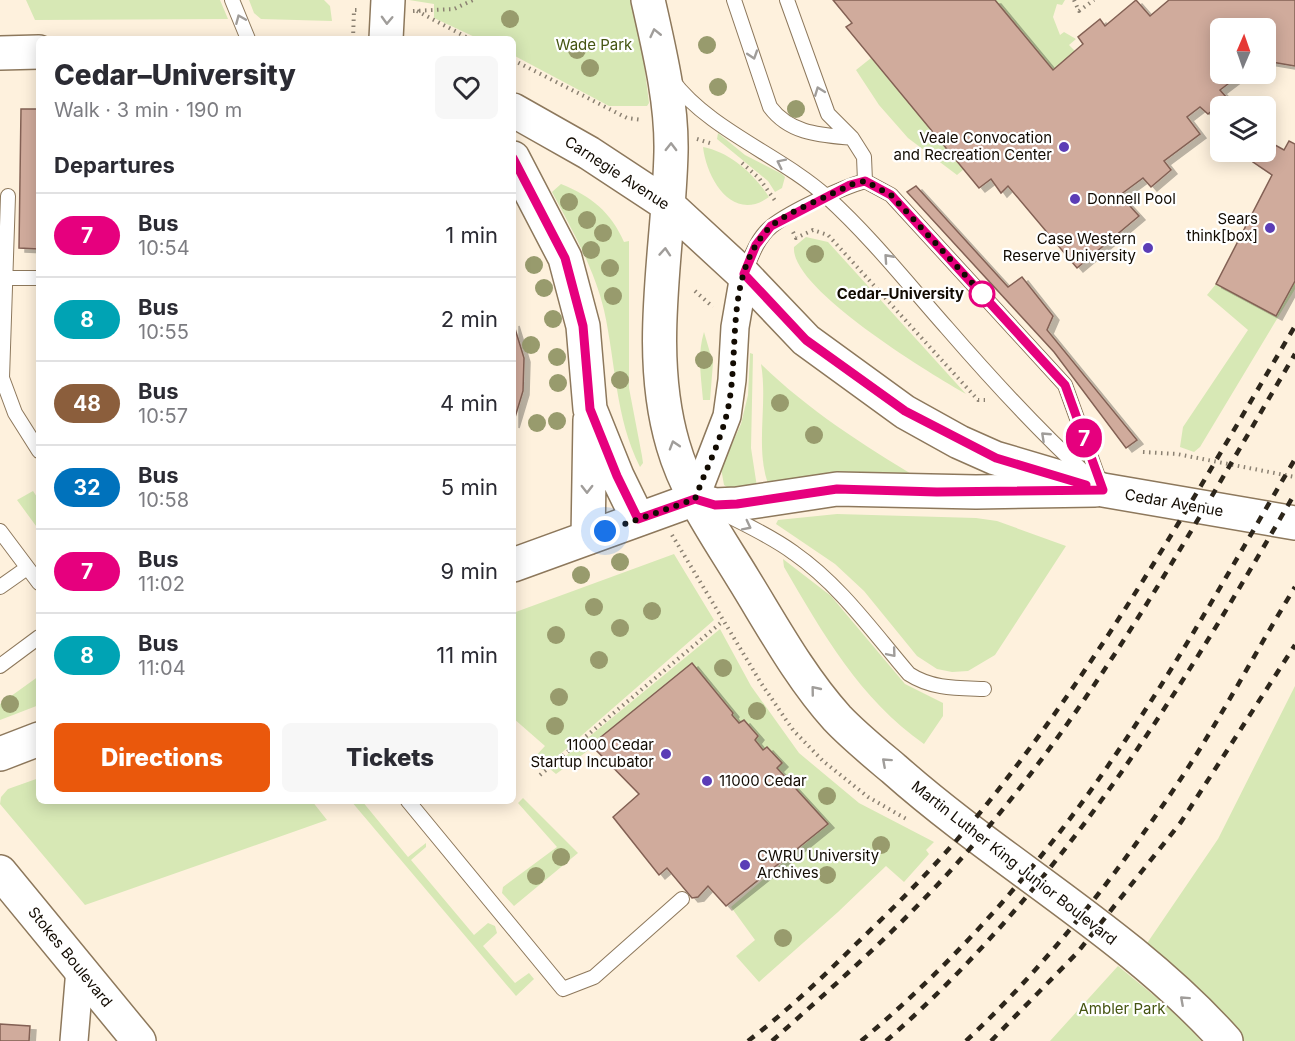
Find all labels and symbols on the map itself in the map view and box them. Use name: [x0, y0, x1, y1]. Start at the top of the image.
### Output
one-way arrow: [235, 15, 247, 26]
one-way arrow: [380, 15, 393, 24]
north arrow: [1210, 18, 1276, 84]
one-way arrow: [649, 28, 662, 38]
park label: Wade Park: [556, 35, 633, 54]
one-way arrow: [746, 50, 758, 60]
one-way arrow: [814, 86, 827, 97]
place label: Veale Convocation and Recreation Center: [894, 128, 1052, 164]
street label: Carnegie Avenue: [561, 132, 673, 214]
marker: Veale Convocation and Recreation Center: [1057, 140, 1071, 154]
one-way arrow: [665, 142, 677, 151]
one-way arrow: [776, 158, 787, 170]
place label: Donnell Pool: [1087, 189, 1176, 208]
marker: Donnell Pool: [1068, 192, 1082, 206]
place label: Sears think[box]: [1187, 209, 1258, 245]
marker: Sears think[box]: [1263, 221, 1277, 235]
place label: Case Western Reserve University: [1003, 229, 1137, 265]
marker: Case Western Reserve University: [1141, 241, 1155, 255]
one-way arrow: [658, 247, 671, 256]
one-way arrow: [884, 255, 895, 265]
marker: Cedar–University: [969, 281, 995, 307]
place label: Cedar–University: [837, 284, 964, 303]
line badge: 7: [1064, 418, 1104, 458]
one-way arrow: [1041, 432, 1051, 443]
one-way arrow: [669, 440, 681, 451]
one-way arrow: [581, 484, 594, 493]
street label: Cedar Avenue: [1123, 484, 1225, 521]
your location: [590, 516, 620, 546]
one-way arrow: [741, 518, 752, 530]
one-way arrow: [884, 646, 895, 657]
one-way arrow: [811, 686, 822, 697]
place label: 11000 Cedar Startup Incubator: [530, 735, 654, 771]
marker: 11000 Cedar Startup Incubator: [659, 747, 673, 761]
one-way arrow: [883, 758, 893, 769]
place label: 11000 Cedar: [719, 771, 807, 790]
marker: 11000 Cedar: [700, 774, 714, 788]
street label: Martin Luther King Junior Boulevard: [908, 777, 1121, 949]
place label: CWRU University Archives: [757, 846, 880, 882]
marker: CWRU University Archives: [738, 858, 752, 872]
street label: Stokes Boulevard: [24, 903, 117, 1011]
one-way arrow: [1181, 996, 1191, 1007]
park label: Ambler Park: [1078, 999, 1166, 1018]

